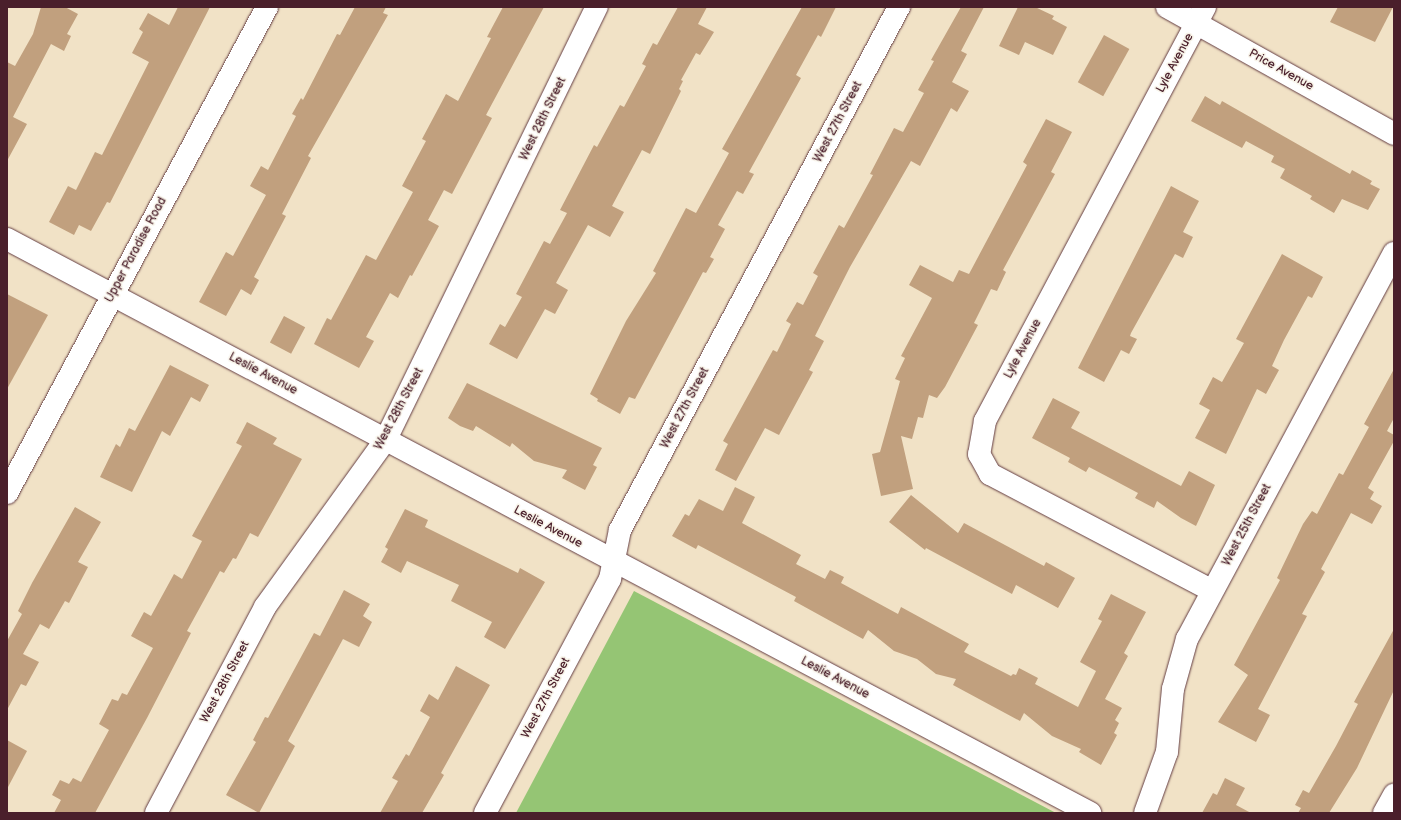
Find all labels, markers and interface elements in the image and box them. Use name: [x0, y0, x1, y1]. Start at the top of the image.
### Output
street label: Lyle Avenue: [1153, 31, 1197, 95]
street label: Price Avenue: [1246, 46, 1316, 94]
street label: West 28th Street: [517, 75, 569, 163]
street label: West 27th Street: [811, 79, 865, 165]
street label: Upper Paradise Road: [102, 195, 170, 305]
street label: Lyle Avenue: [1001, 317, 1045, 381]
street label: Leslie Avenue: [226, 350, 300, 398]
street label: West 27th Street: [658, 365, 712, 451]
street label: West 28th Street: [371, 366, 427, 452]
street label: West 25th Street: [1219, 482, 1275, 568]
street label: Leslie Avenue: [511, 503, 585, 551]
street label: West 28th Street: [197, 639, 253, 725]
street label: Leslie Avenue: [798, 654, 872, 702]
street label: West 27th Street: [519, 655, 573, 741]

